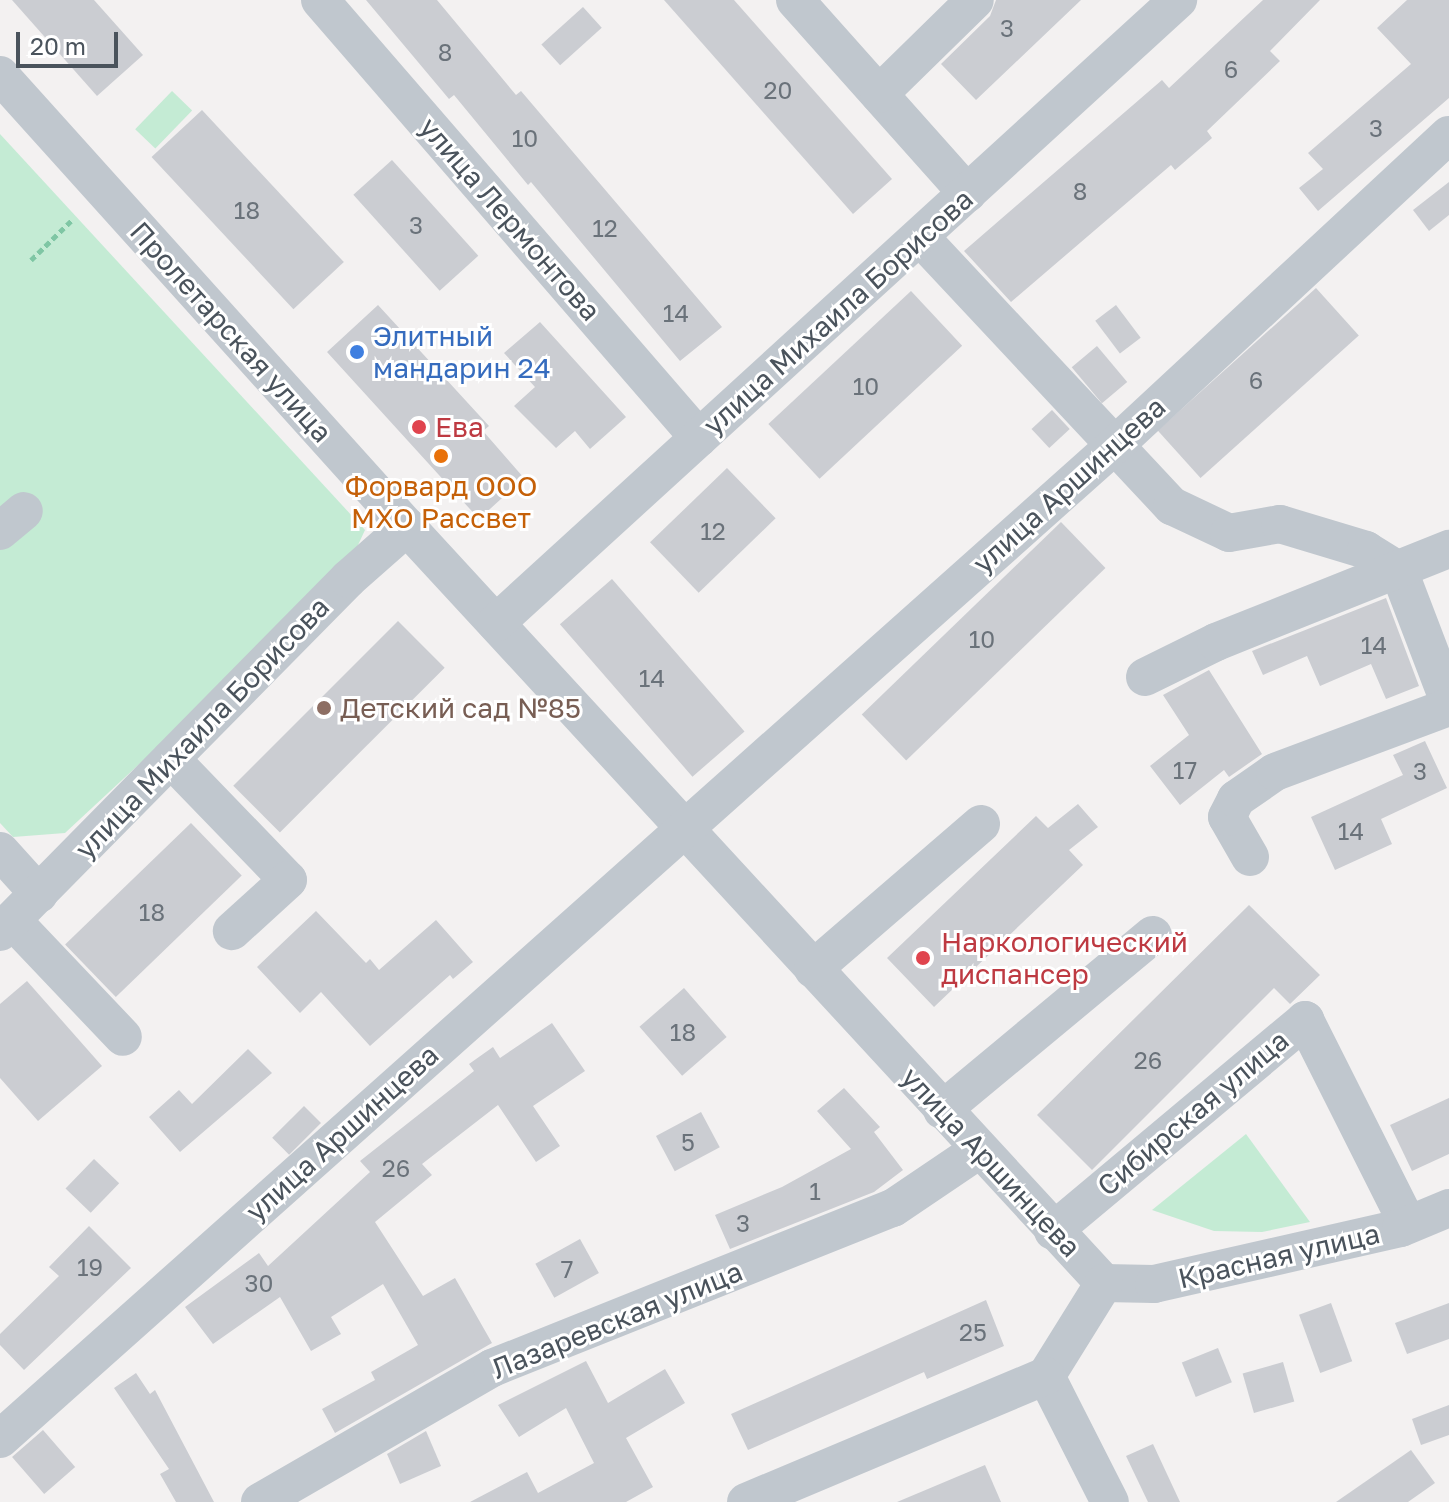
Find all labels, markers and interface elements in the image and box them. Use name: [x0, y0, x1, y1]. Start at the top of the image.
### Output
house number: 3: [1000, 14, 1014, 42]
scale bar: [20, 16, 122, 66]
text: 20 m: [30, 31, 86, 60]
house number: 8: [438, 38, 452, 66]
house number: 6: [1224, 55, 1238, 83]
house number: 20: [764, 76, 792, 104]
street label: улица Лермонтова: [413, 110, 607, 328]
house number: 3: [1369, 114, 1383, 142]
house number: 10: [512, 124, 538, 152]
house number: 8: [1073, 177, 1087, 205]
street label: улица Михаила Борисова: [696, 182, 980, 442]
house number: 18: [234, 196, 260, 224]
house number: 3: [409, 211, 423, 239]
house number: 12: [592, 214, 618, 242]
street label: Пролетарская улица: [123, 215, 339, 449]
house number: 14: [663, 299, 689, 327]
place label: Элитный мандарин 24: [373, 319, 551, 385]
marker: Элитный мандарин 24: [348, 343, 366, 361]
house number: 6: [1249, 366, 1263, 394]
house number: 10: [853, 372, 879, 400]
street label: улица Аршинцева: [966, 390, 1172, 580]
place label: Ева: [435, 410, 484, 444]
marker: Ева: [410, 418, 428, 436]
marker: Форвард ООО МХО Рассвет: [432, 447, 450, 465]
place label: Форвард ООО МХО Рассвет: [345, 469, 537, 535]
house number: 12: [700, 517, 726, 545]
street label: улица Михаила Борисова: [68, 590, 336, 866]
house number: 10: [969, 625, 995, 653]
house number: 14: [1361, 631, 1387, 659]
house number: 14: [639, 664, 665, 692]
place label: Детский сад №85: [340, 691, 581, 725]
marker: Детский сад №85: [315, 699, 333, 717]
house number: 17: [1173, 756, 1197, 784]
house number: 3: [1413, 757, 1427, 785]
house number: 14: [1338, 817, 1364, 845]
house number: 18: [139, 898, 165, 926]
place label: Наркологический диспансер: [941, 925, 1188, 991]
marker: Наркологический диспансер: [912, 947, 934, 969]
house number: 18: [670, 1018, 696, 1046]
street label: Сибирская улица: [1091, 1023, 1295, 1203]
street label: улица Аршинцева: [239, 1038, 445, 1228]
house number: 26: [1134, 1046, 1162, 1074]
street label: улица Аршинцева: [894, 1060, 1088, 1264]
house number: 5: [681, 1128, 695, 1156]
house number: 26: [382, 1154, 410, 1182]
house number: 1: [809, 1177, 821, 1205]
house number: 3: [736, 1209, 750, 1237]
street label: Красная улица: [1175, 1216, 1383, 1296]
house number: 19: [77, 1253, 103, 1281]
street label: Лазаревская улица: [487, 1254, 747, 1386]
house number: 7: [561, 1255, 573, 1283]
house number: 30: [245, 1269, 273, 1297]
house number: 25: [959, 1318, 987, 1346]

